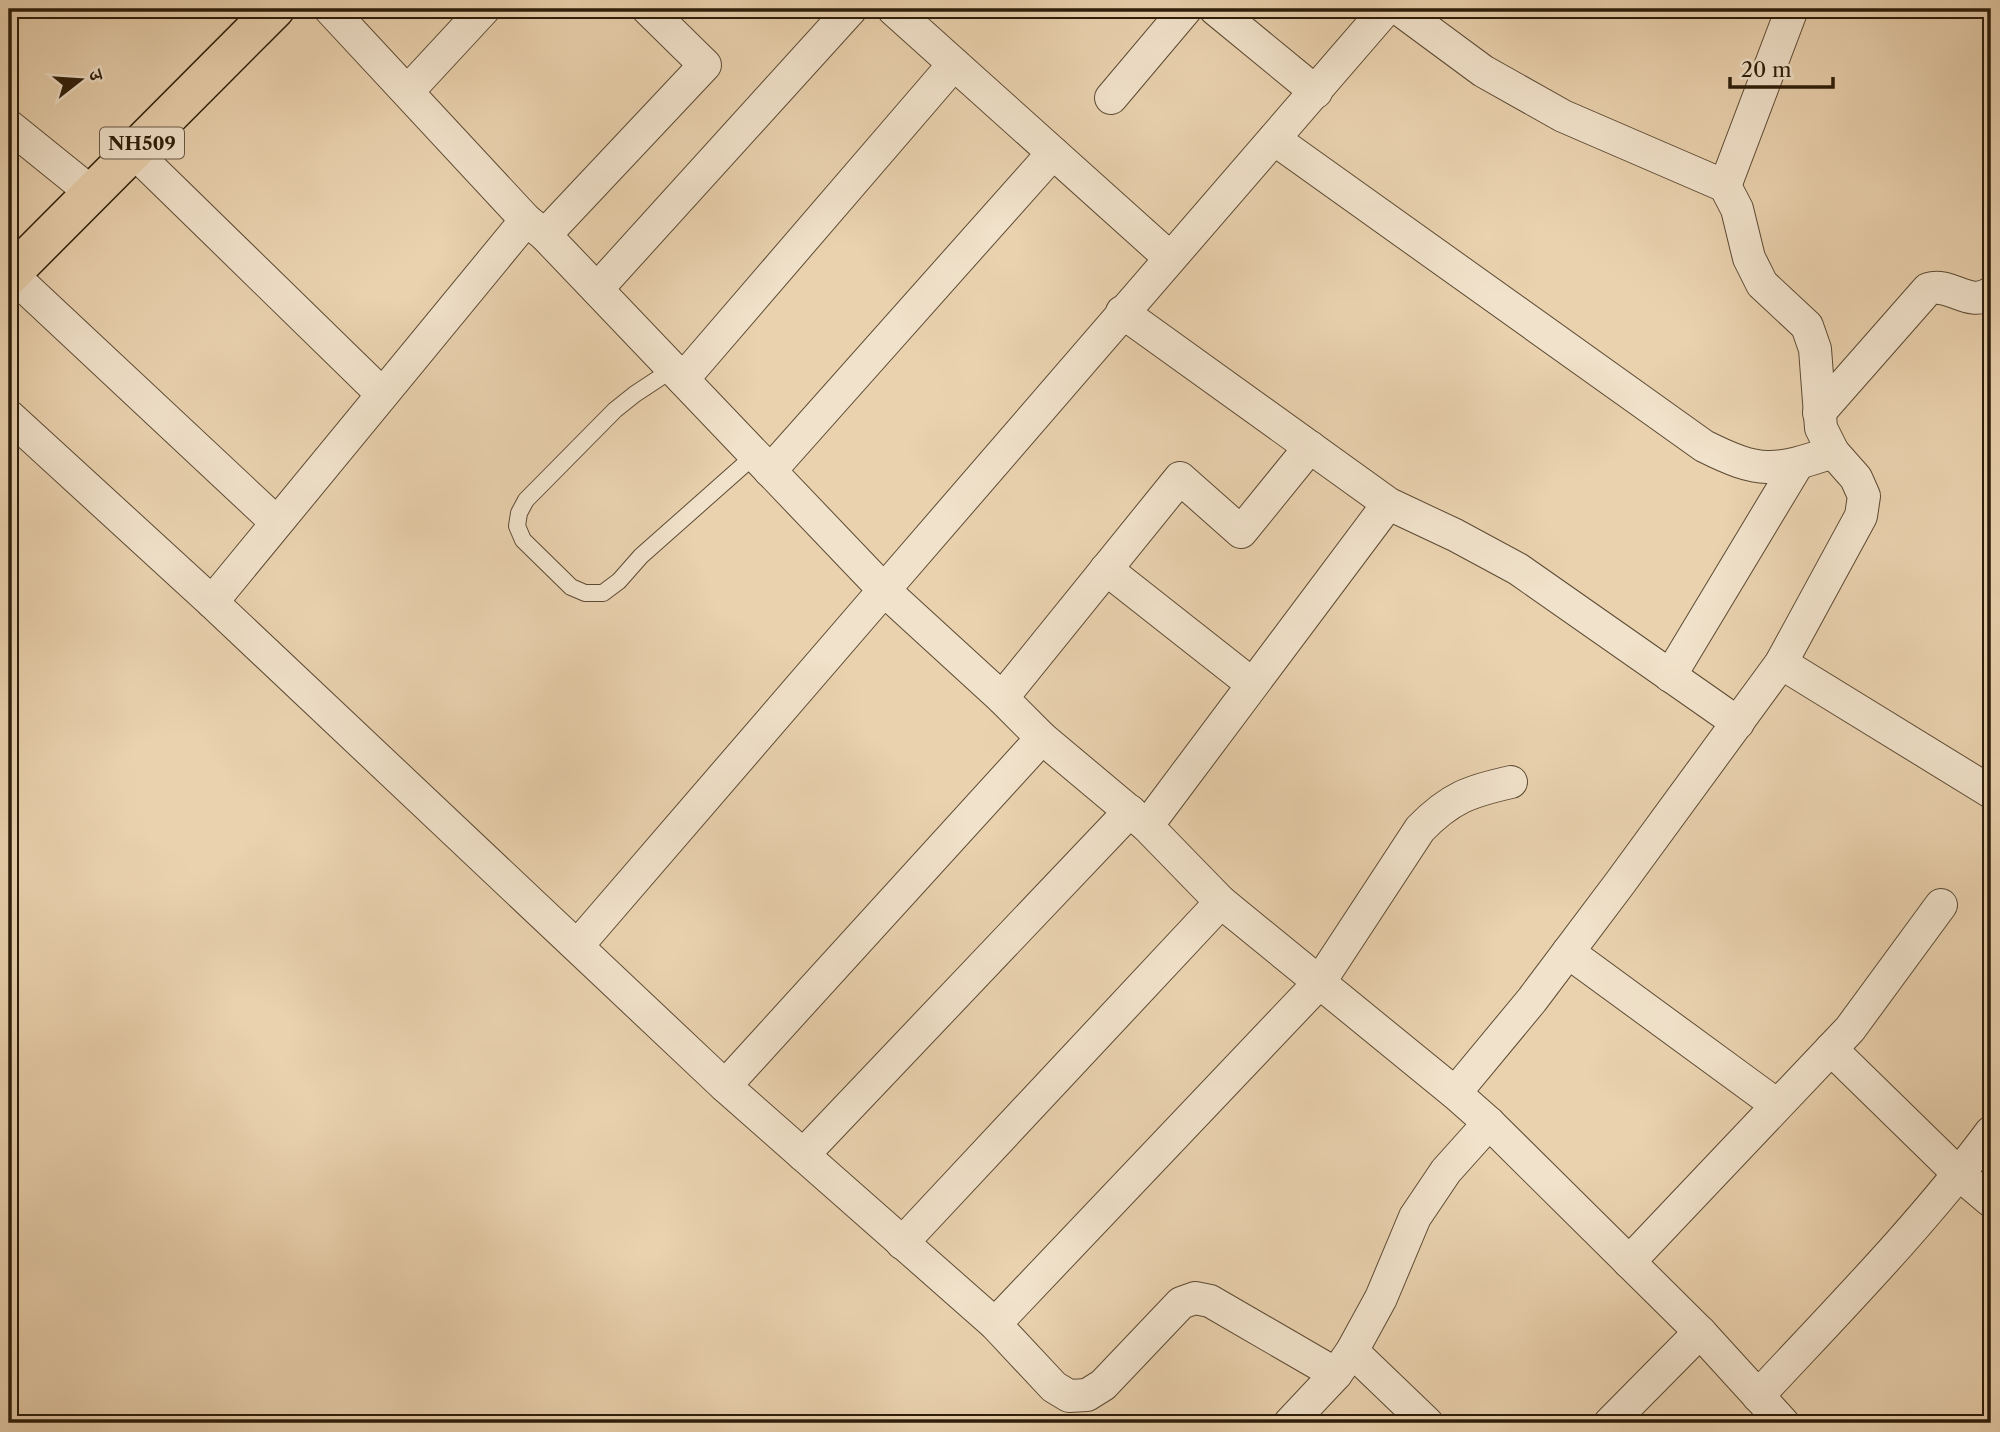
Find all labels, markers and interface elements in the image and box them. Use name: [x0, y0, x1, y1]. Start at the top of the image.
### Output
north arrow: [46, 46, 116, 116]
scale bar: [1730, 46, 1834, 90]
text: 20 m: [1741, 57, 1792, 82]
text: उ: [83, 65, 109, 84]
road number: NH509: [100, 127, 184, 158]

